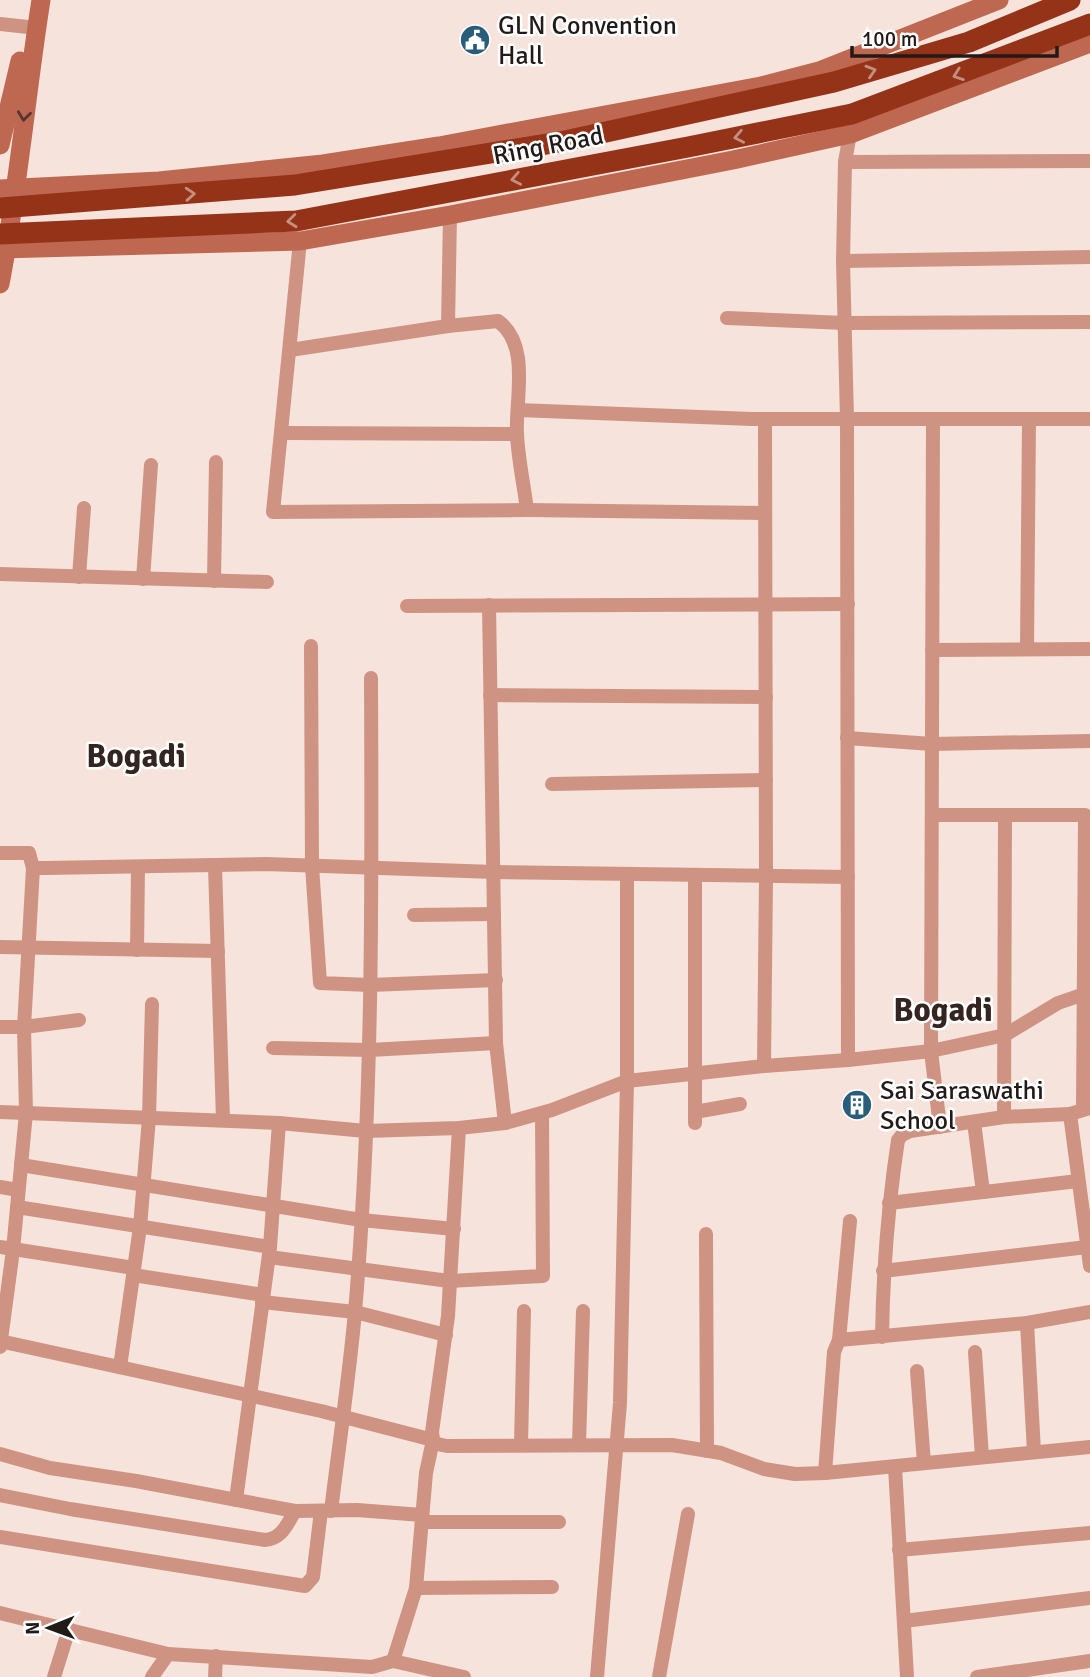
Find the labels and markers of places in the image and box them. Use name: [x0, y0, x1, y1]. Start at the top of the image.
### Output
place label: GLN Convention Hall: [498, 10, 677, 72]
public building icon: GLN Convention Hall: [458, 23, 492, 57]
place label: Sai Saraswathi School: [880, 1075, 1044, 1137]
building icon: Sai Saraswathi School: [840, 1088, 874, 1122]

